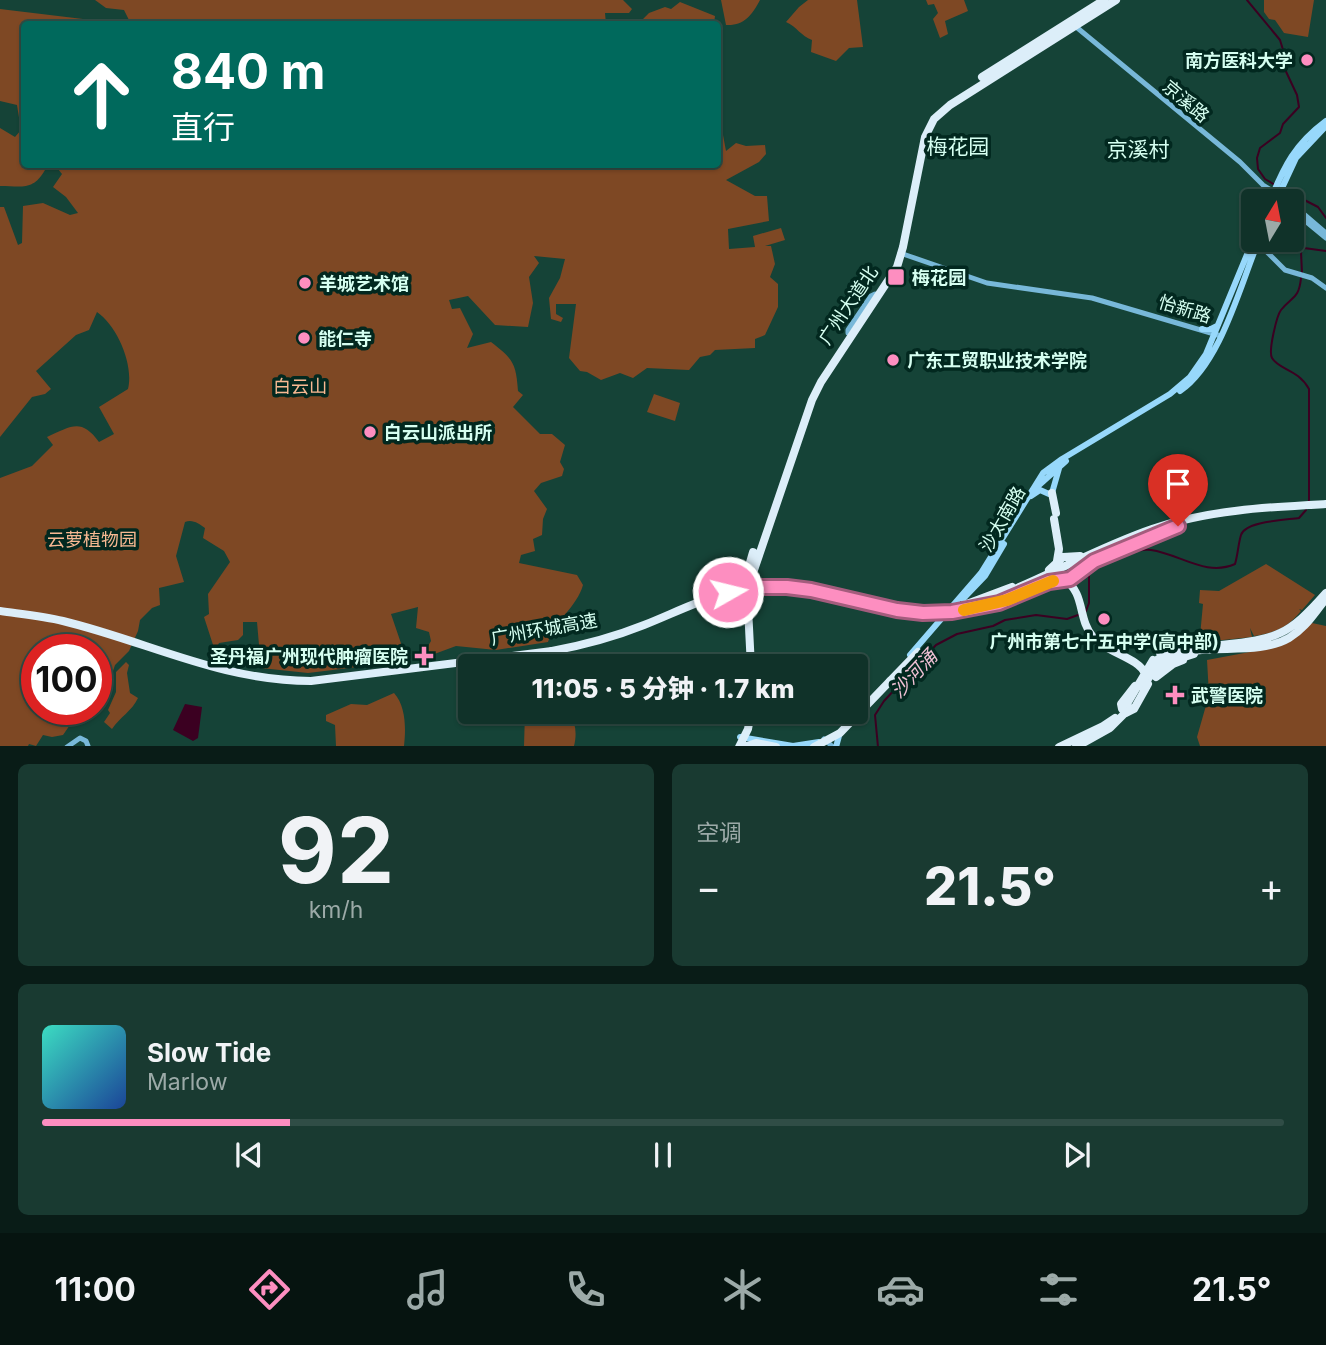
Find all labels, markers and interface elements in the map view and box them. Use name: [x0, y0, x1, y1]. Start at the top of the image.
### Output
text: 840 m: [171, 42, 325, 101]
icon: ahead: [56, 49, 147, 140]
place label: 南方医科大学: [1185, 50, 1293, 71]
marker: 南方医科大学: [1299, 52, 1315, 68]
street label: 京溪路: [1159, 76, 1213, 126]
text: 直行: [171, 108, 235, 147]
district label: 梅花园: [927, 134, 990, 159]
district label: 京溪村: [1107, 137, 1170, 162]
north arrow: [1241, 189, 1304, 252]
map controls: [1241, 189, 1304, 252]
street label: 广州大道北: [814, 262, 882, 348]
marker: 梅花园: [886, 267, 906, 287]
place label: 梅花园: [912, 267, 966, 288]
place label: 羊城艺术馆: [319, 273, 409, 294]
marker: 羊城艺术馆: [297, 275, 313, 291]
street label: 怡新路: [1156, 291, 1214, 327]
place label: 能仁寺: [318, 328, 372, 349]
marker: 能仁寺: [296, 330, 312, 346]
place label: 广东工贸职业技术学院: [907, 350, 1087, 371]
marker: 广东工贸职业技术学院: [885, 352, 901, 368]
park label: 白云山: [273, 376, 327, 397]
place label: 白云山派出所: [384, 422, 492, 443]
marker: 白云山派出所: [362, 424, 378, 440]
pin: [1148, 454, 1208, 526]
icon: arrive: [1159, 465, 1197, 503]
street label: 沙太南路: [975, 483, 1029, 555]
park label: 云萝植物园: [47, 529, 137, 550]
position arrow: [691, 555, 765, 629]
street label: 广州环城高速: [489, 609, 599, 649]
marker: 广州市第七十五中学(高中部): [1096, 611, 1112, 627]
place label: 广州市第七十五中学(高中部): [989, 631, 1219, 652]
speed limit sign: 100: [21, 634, 112, 725]
water label: 沙河涌: [886, 644, 943, 703]
place label: 圣丹福广州现代肿瘤医院: [210, 646, 408, 667]
marker: 圣丹福广州现代肿瘤医院: [414, 646, 434, 666]
text: 11:05 · 5 分钟 · 1.7 km: [531, 673, 795, 704]
marker: 武警医院: [1165, 685, 1185, 705]
place label: 武警医院: [1191, 685, 1263, 706]
text: 92: [278, 795, 394, 905]
text: 空调: [696, 819, 742, 847]
text: 21.5°: [924, 855, 1056, 918]
text: −: [696, 864, 721, 910]
text: +: [1259, 864, 1284, 910]
text: km/h: [309, 896, 363, 924]
text: Slow Tide: [147, 1037, 271, 1068]
text: Marlow: [147, 1068, 227, 1096]
icon: previous: [230, 1136, 268, 1174]
icon: pause: [644, 1136, 682, 1174]
icon: next: [1058, 1136, 1096, 1174]
icon: directions: [245, 1265, 294, 1314]
icon: music: [403, 1265, 452, 1314]
icon: phone: [561, 1265, 610, 1314]
icon: climate: [718, 1265, 767, 1314]
icon: car: [876, 1265, 925, 1314]
icon: filters: [1034, 1265, 1083, 1314]
text: 11:00: [54, 1270, 136, 1309]
text: 21.5°: [1192, 1270, 1272, 1309]

